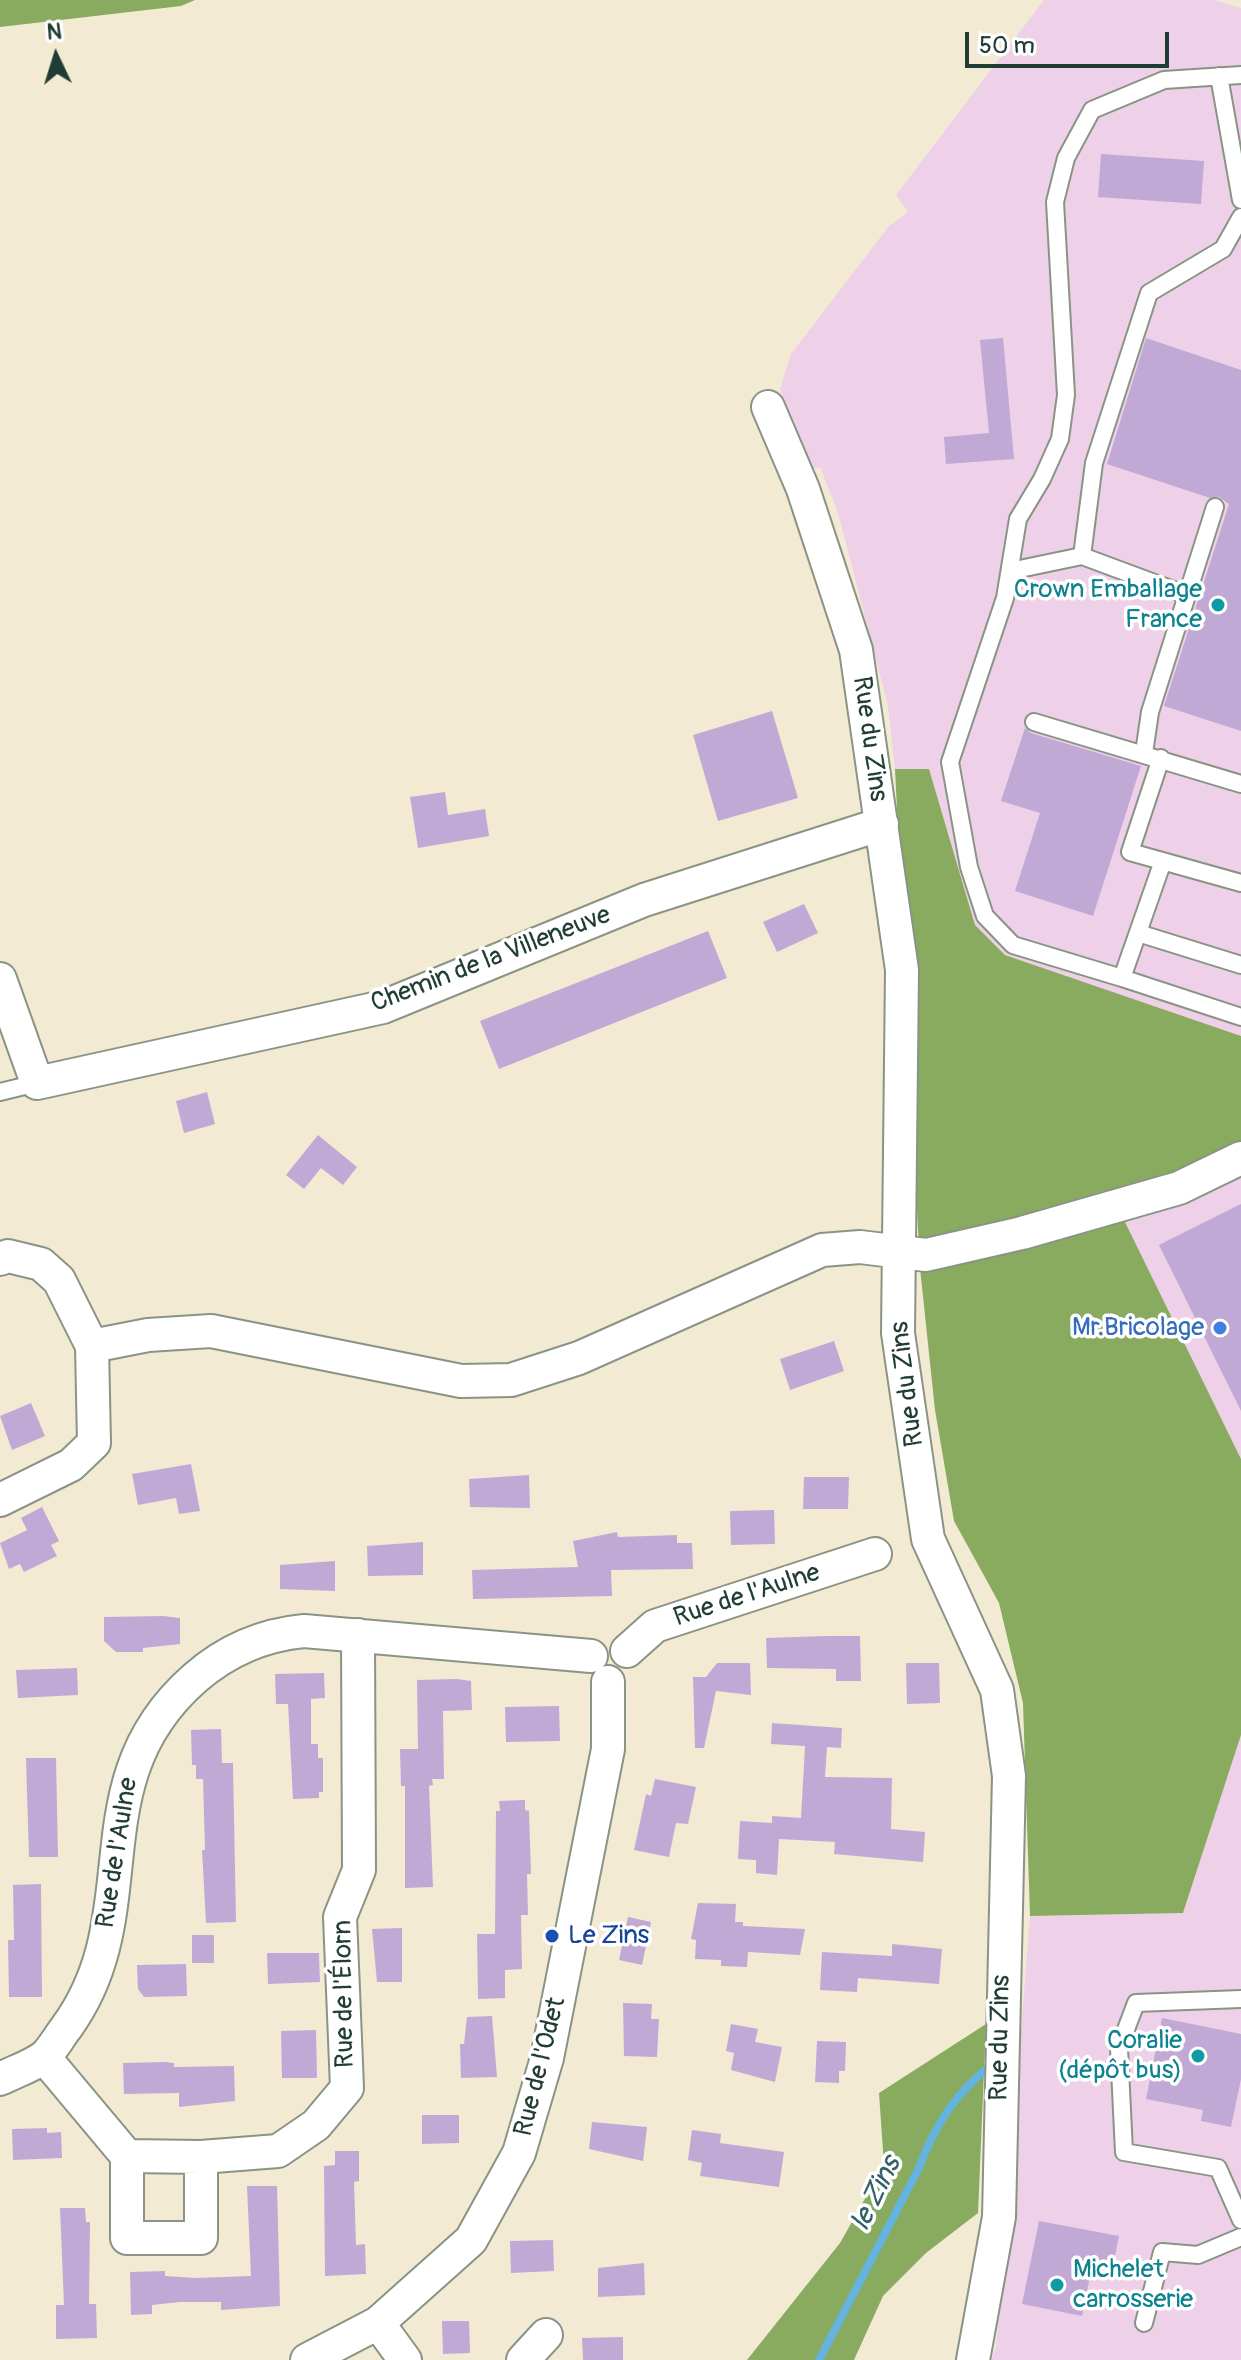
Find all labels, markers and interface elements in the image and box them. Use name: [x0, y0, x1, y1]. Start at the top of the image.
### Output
north arrow: [16, 16, 96, 96]
scale bar: [969, 16, 1173, 66]
text: N: [46, 18, 63, 47]
text: 50 m: [979, 31, 1035, 60]
place label: Crown Emballage France: [1014, 574, 1202, 636]
marker: Crown Emballage France: [1209, 596, 1227, 614]
street label: Rue du Zins: [845, 674, 893, 804]
street label: Chemin de la Villeneuve: [367, 900, 615, 1020]
place label: Mr.Bricolage: [1072, 1312, 1204, 1344]
marker: Mr.Bricolage: [1211, 1319, 1229, 1337]
street label: Rue du Zins: [885, 1320, 931, 1448]
street label: Rue de l'Aulne: [670, 1558, 824, 1634]
street label: Rue de l'Aulne: [91, 1775, 145, 1931]
street label: Rue de l'Élorn: [328, 1920, 362, 2068]
place label: Le Zins: [568, 1920, 649, 1952]
marker: Le Zins: [543, 1927, 561, 1945]
street label: Rue du Zins: [984, 1975, 1018, 2101]
street label: Rue de l'Odet: [509, 1994, 573, 2140]
place label: Coralie (dépôt bus): [1058, 2025, 1182, 2086]
marker: Coralie (dépôt bus): [1189, 2047, 1207, 2065]
water label: le Zins: [845, 2152, 909, 2236]
place label: Michelet carrosserie: [1073, 2254, 1193, 2316]
marker: Michelet carrosserie: [1048, 2276, 1066, 2294]

